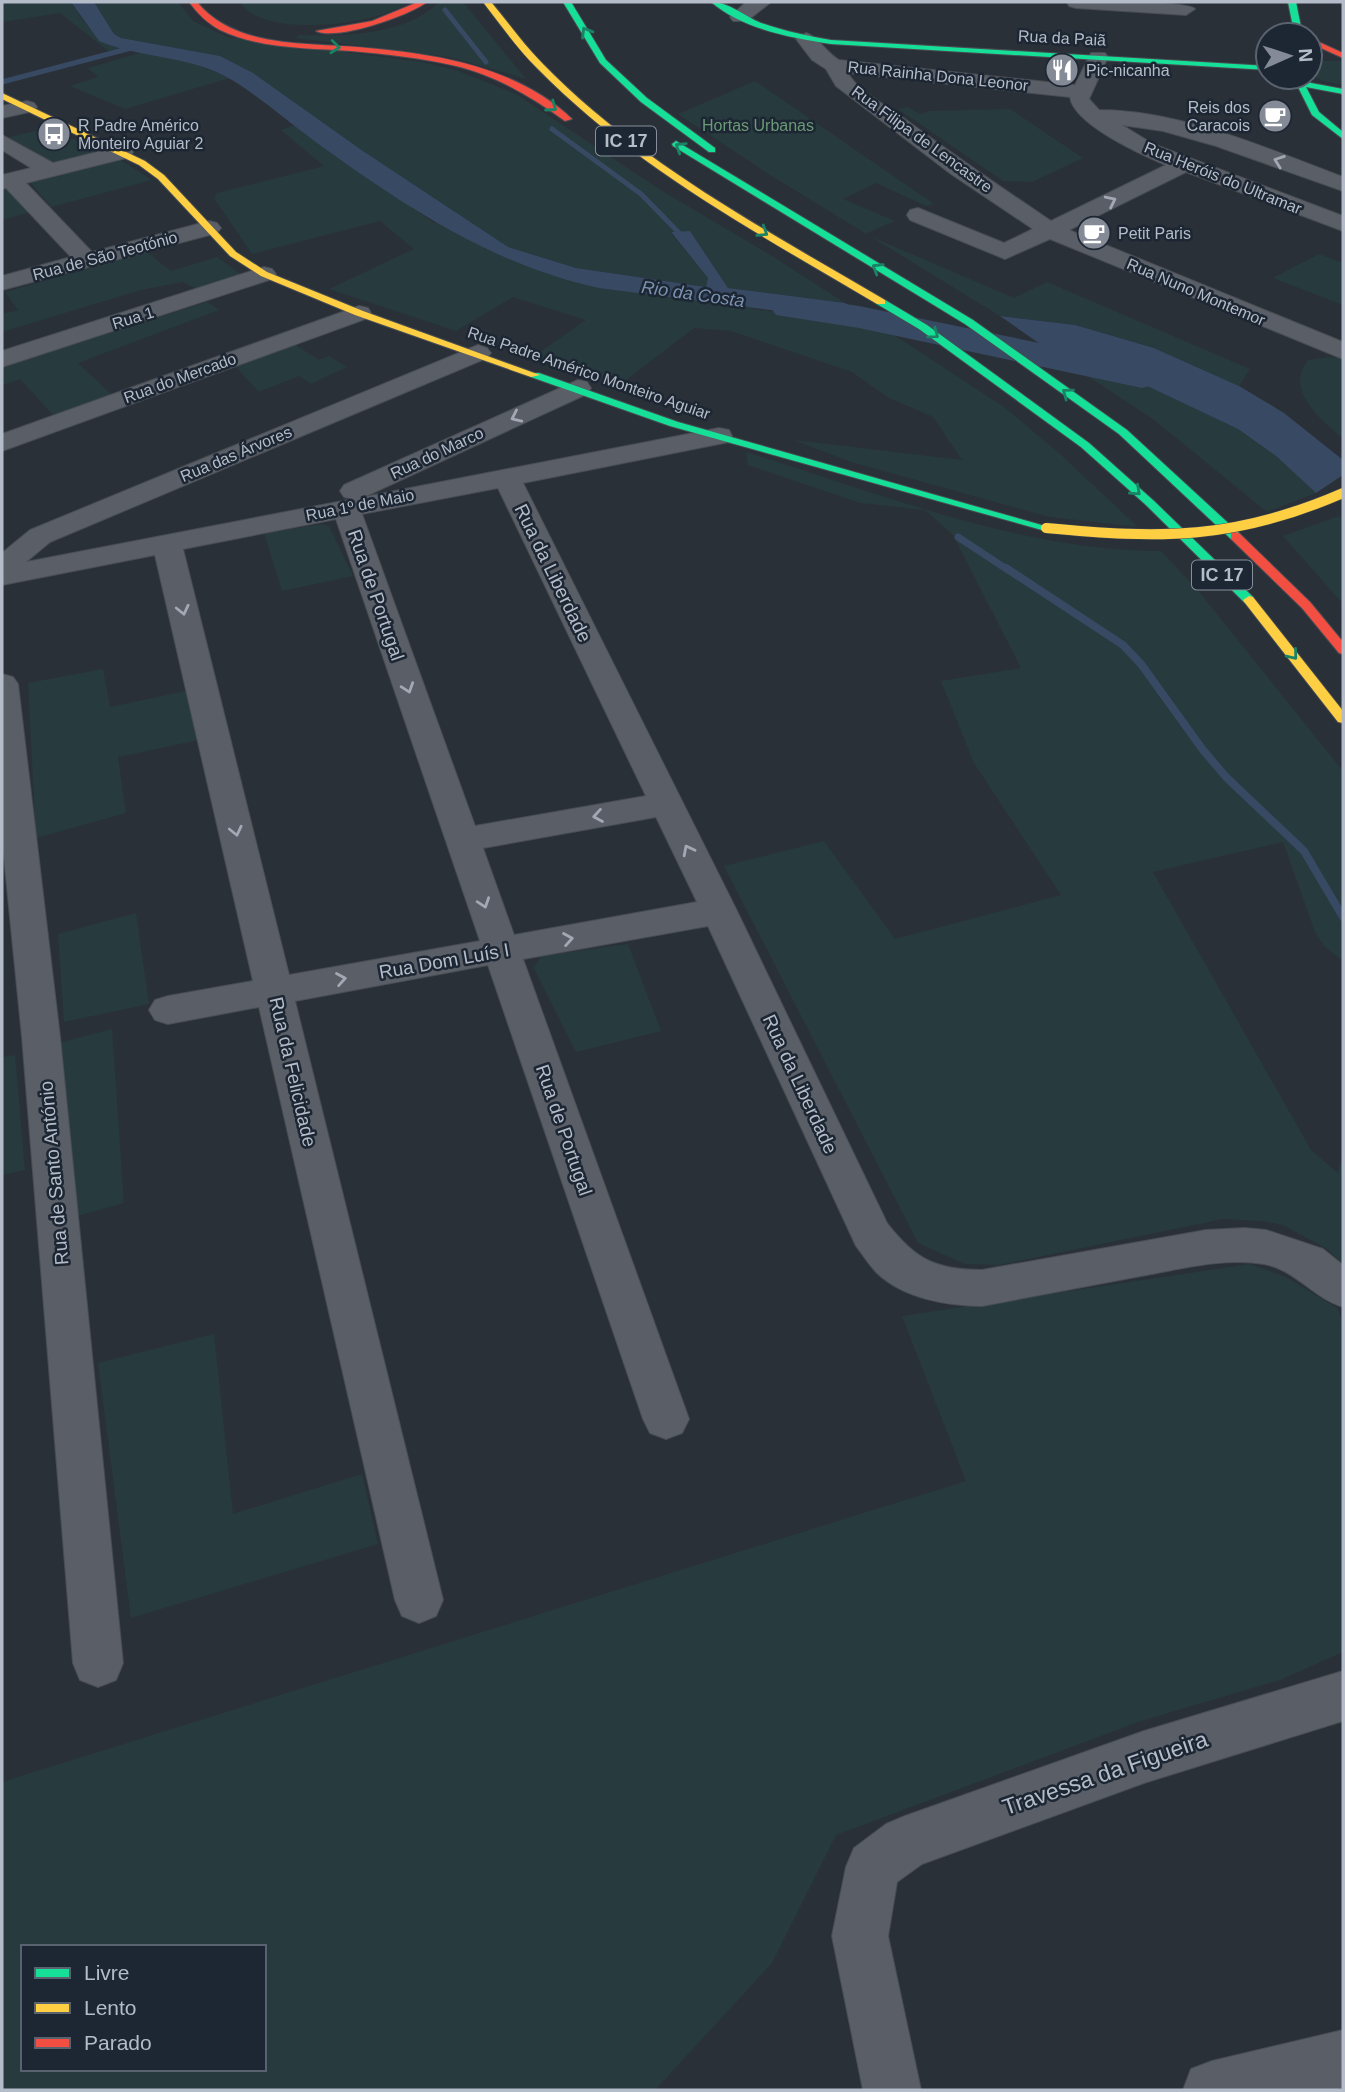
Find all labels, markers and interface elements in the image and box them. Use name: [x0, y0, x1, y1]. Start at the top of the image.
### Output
north arrow: [1254, 21, 1324, 91]
one-way arrow: [581, 27, 594, 40]
street label: Rua da Paiã: [1018, 27, 1107, 49]
one-way arrow: [330, 39, 341, 54]
text: N: [1295, 48, 1316, 63]
restaurant icon: Pic-nicanha: [1043, 51, 1081, 89]
street label: Rua Rainha Dona Leonor: [847, 58, 1030, 94]
place label: Pic-nicanha: [1086, 62, 1170, 79]
street label: Rua Filipa de Lencastre: [849, 82, 995, 196]
cafe icon: Reis dos Caracois: [1256, 97, 1294, 135]
one-way arrow: [544, 99, 557, 111]
place label: Reis dos Caracois: [1187, 99, 1250, 134]
bus stop icon: R Padre Américo Monteiro Aguiar 2: [35, 115, 73, 153]
place label: R Padre Américo Monteiro Aguiar 2: [78, 117, 204, 152]
park label: Hortas Urbanas: [702, 117, 814, 134]
road number: IC 17: [596, 126, 656, 156]
street label: Rua Heróis do Ultramar: [1142, 139, 1305, 218]
one-way arrow: [675, 143, 688, 156]
one-way arrow: [1274, 155, 1286, 169]
one-way arrow: [1104, 195, 1116, 209]
cafe icon: Petit Paris: [1075, 214, 1113, 252]
one-way arrow: [756, 224, 769, 237]
place label: Petit Paris: [1118, 225, 1191, 242]
street label: Rua de São Teotónio: [31, 228, 179, 284]
street label: Rua Nuno Montemor: [1124, 255, 1268, 329]
one-way arrow: [872, 263, 885, 276]
water label: Rio da Costa: [640, 277, 746, 311]
street label: Rua 1: [110, 304, 156, 332]
street label: Rua Padre Américo Monteiro Aguiar: [466, 323, 713, 423]
one-way arrow: [926, 326, 938, 339]
street label: Rua do Mercado: [122, 350, 239, 406]
one-way arrow: [1062, 388, 1075, 401]
one-way arrow: [511, 409, 523, 423]
street label: Rua das Árvores: [177, 422, 294, 485]
street label: Rua do Marco: [388, 424, 486, 482]
one-way arrow: [1128, 483, 1141, 495]
street label: Rua 1º de Maio: [304, 486, 416, 524]
street label: Rua da Liberdade: [510, 501, 596, 645]
street label: Rua de Portugal: [344, 527, 408, 663]
road number: IC 17: [1192, 560, 1252, 590]
one-way arrow: [175, 604, 189, 616]
one-way arrow: [1284, 648, 1297, 660]
one-way arrow: [400, 682, 414, 694]
one-way arrow: [592, 808, 604, 823]
one-way arrow: [228, 825, 242, 837]
one-way arrow: [683, 845, 697, 857]
one-way arrow: [476, 896, 490, 908]
one-way arrow: [562, 932, 574, 947]
street label: Rua Dom Luís I: [377, 939, 511, 983]
one-way arrow: [335, 973, 347, 988]
street label: Rua da Felicidade: [266, 995, 320, 1149]
street label: Rua da Liberdade: [759, 1011, 841, 1157]
street label: Rua de Portugal: [532, 1062, 596, 1198]
street label: Rua de Santo António: [35, 1080, 73, 1266]
street label: Travessa da Figueira: [999, 1726, 1211, 1820]
legend: [21, 1945, 266, 2071]
text: Livre: [84, 1961, 130, 1984]
text: Lento: [84, 1996, 137, 2019]
text: Parado: [84, 2031, 152, 2054]

